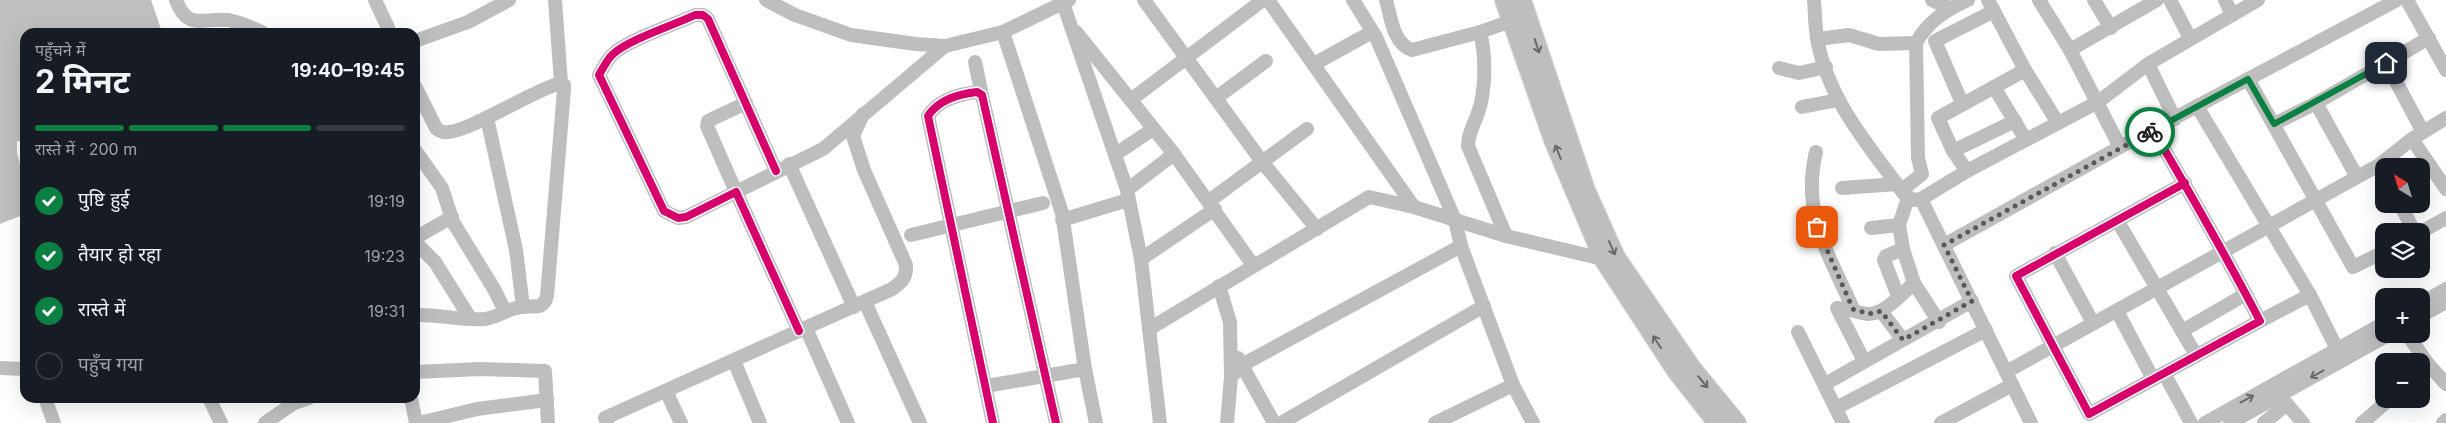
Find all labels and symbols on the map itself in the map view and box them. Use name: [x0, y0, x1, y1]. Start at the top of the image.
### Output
one-way arrow: [1533, 38, 1543, 54]
pin: [2365, 42, 2407, 84]
courier: [2125, 107, 2175, 157]
one-way arrow: [1553, 145, 1562, 160]
north arrow: [2375, 158, 2430, 212]
pin: [1796, 206, 1838, 248]
one-way arrow: [1608, 240, 1618, 255]
one-way arrow: [1651, 335, 1661, 349]
one-way arrow: [2310, 369, 2324, 379]
one-way arrow: [1698, 375, 1709, 388]
one-way arrow: [2240, 394, 2255, 404]

